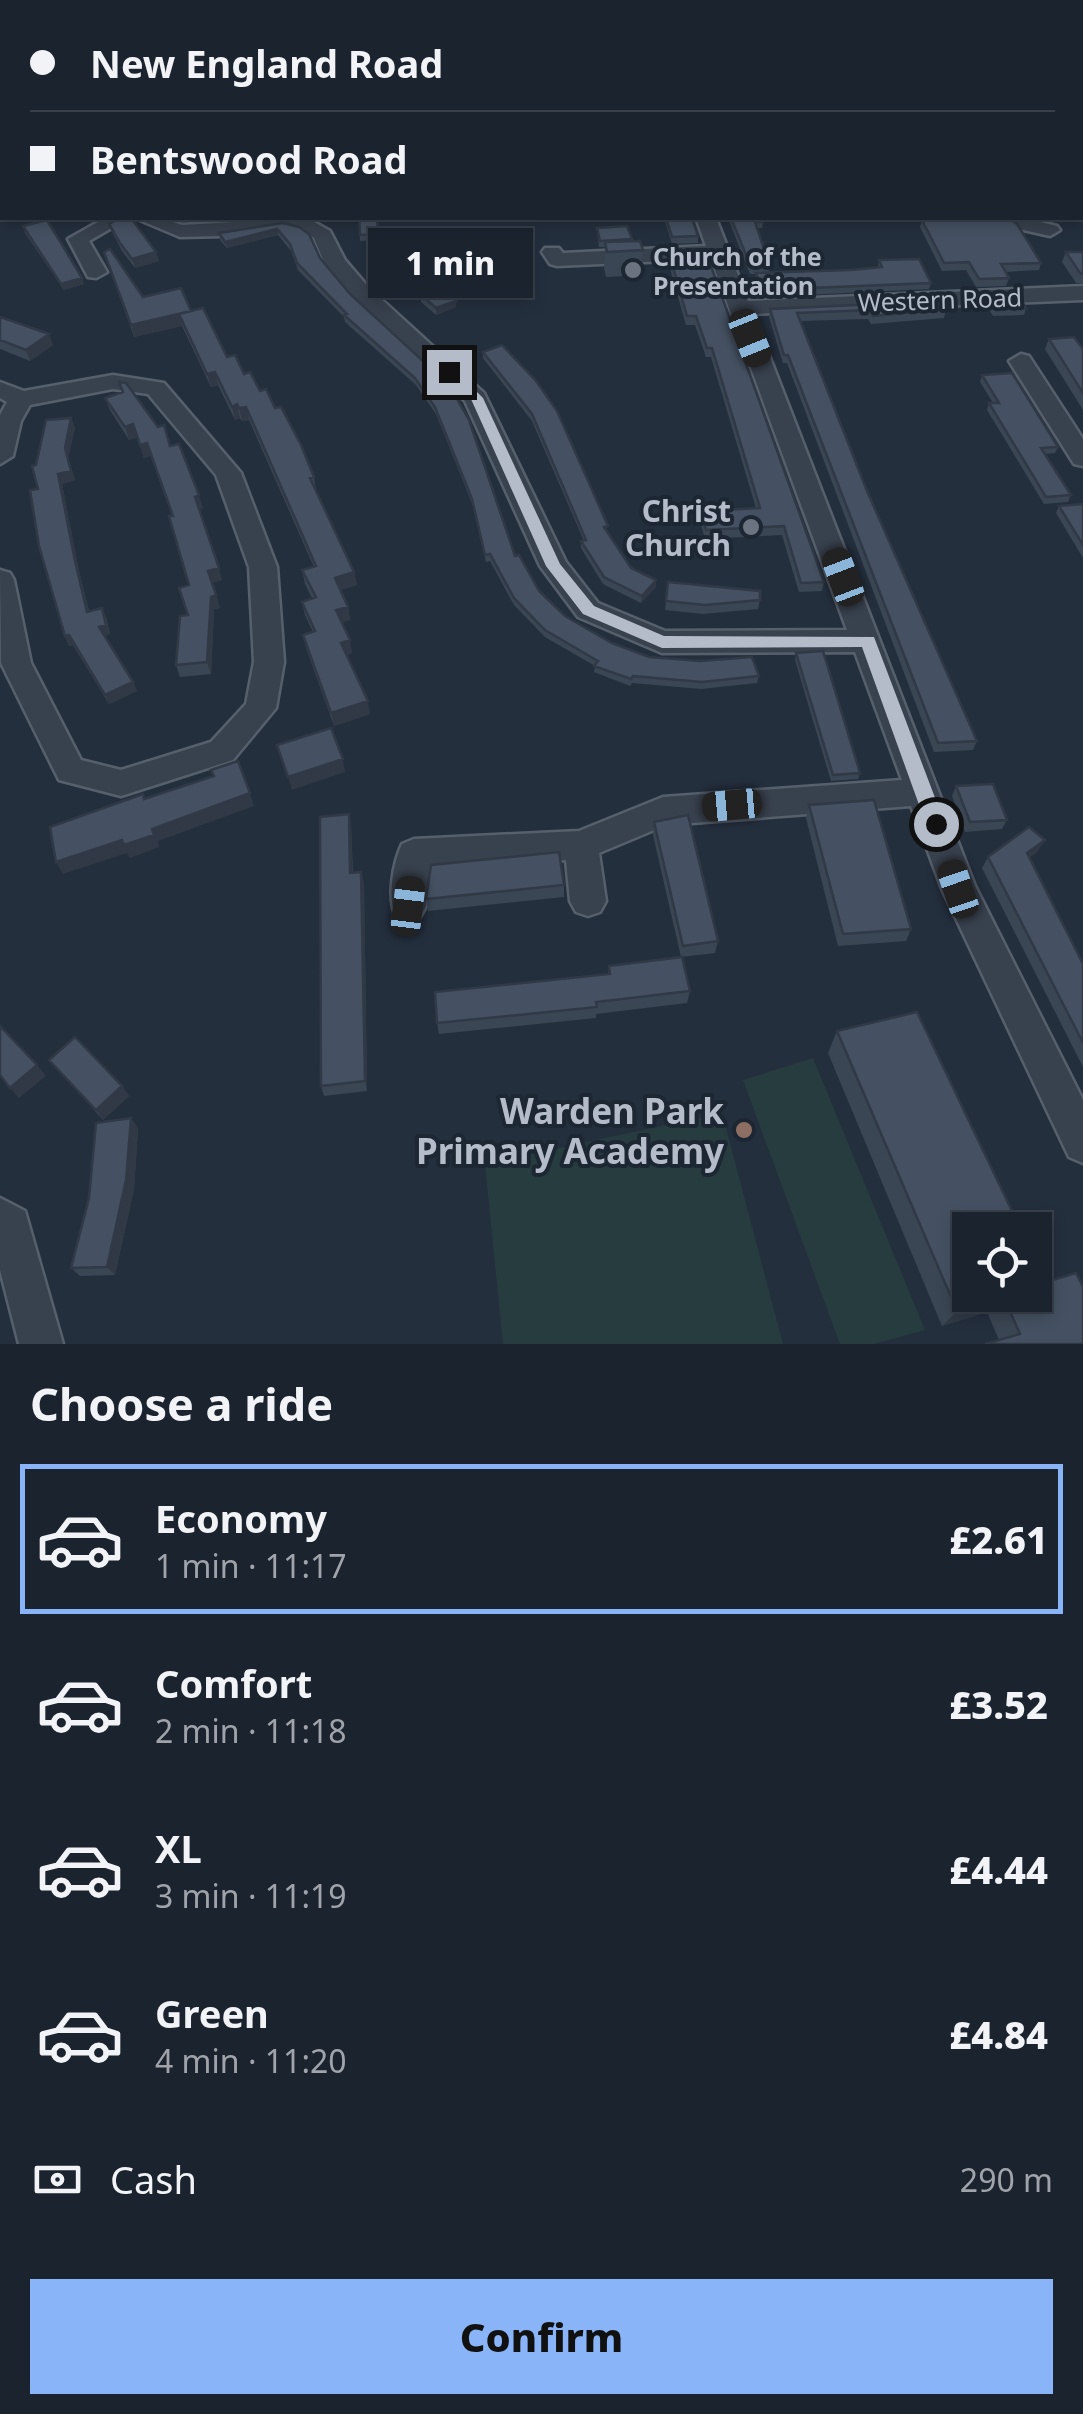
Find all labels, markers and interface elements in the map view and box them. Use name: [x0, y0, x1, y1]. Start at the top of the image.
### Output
text: New England Road: [90, 37, 443, 89]
text: Bentswood Road: [90, 133, 408, 185]
callout: 1 min: [366, 227, 532, 297]
place label: Church of the Presentation: [653, 239, 822, 302]
text: 1 min: [406, 241, 495, 284]
marker: Church of the Presentation: [622, 259, 644, 281]
street label: Western Road: [857, 279, 1023, 319]
car: [725, 305, 775, 371]
route end: [427, 350, 472, 395]
place label: Christ Church: [625, 490, 731, 565]
marker: Christ Church: [740, 516, 762, 538]
car: [818, 544, 868, 610]
car: [701, 787, 763, 823]
route start: [914, 802, 959, 847]
car: [934, 856, 982, 922]
car: [389, 874, 427, 938]
place label: Warden Park Primary Academy: [416, 1087, 724, 1174]
marker: Warden Park Primary Academy: [733, 1119, 755, 1141]
map controls: [952, 1212, 1052, 1312]
button: locate: [952, 1212, 1052, 1312]
text: Choose a ride: [30, 1373, 333, 1434]
text: Economy: [155, 1492, 327, 1544]
icon: car: [35, 1494, 125, 1584]
text: £2.61: [949, 1513, 1048, 1565]
text: 1 min · 11:17: [155, 1544, 347, 1587]
text: Comfort: [155, 1657, 312, 1709]
icon: car: [35, 1659, 125, 1749]
text: £3.52: [949, 1678, 1048, 1730]
text: 2 min · 11:18: [155, 1709, 347, 1752]
text: XL: [155, 1822, 202, 1874]
icon: car: [35, 1824, 125, 1914]
text: £4.44: [949, 1843, 1048, 1895]
text: 3 min · 11:19: [155, 1874, 347, 1917]
text: Green: [155, 1987, 269, 2039]
icon: car: [35, 1989, 125, 2079]
text: £4.84: [949, 2008, 1048, 2060]
text: 4 min · 11:20: [155, 2039, 347, 2082]
icon: cash: [30, 2152, 85, 2207]
text: Cash: [110, 2153, 197, 2205]
text: 290 m: [960, 2158, 1053, 2201]
button: Confirm: [30, 2279, 1053, 2394]

